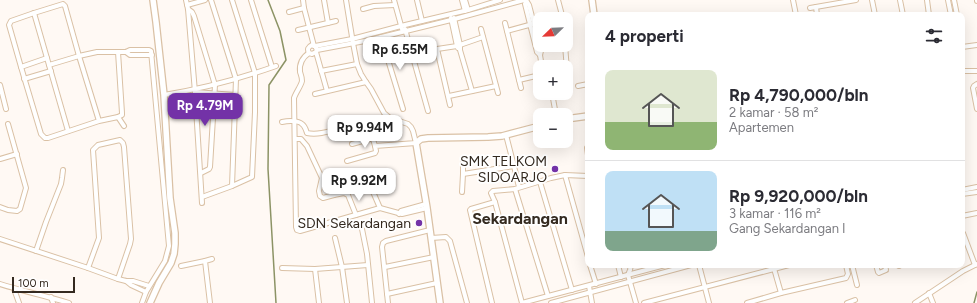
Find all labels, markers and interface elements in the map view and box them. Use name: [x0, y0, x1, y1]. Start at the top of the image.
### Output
north arrow: [533, 12, 573, 52]
map controls: [533, 12, 573, 148]
icon: filters: [923, 25, 945, 47]
text: 4 properti: [605, 26, 684, 46]
pin: Rp 6.55M: [359, 37, 441, 71]
text: Rp 6.55M: [372, 42, 428, 57]
button: +: [533, 60, 573, 100]
text: Rp 4,790,000/bln: [729, 85, 868, 105]
icon: home: [637, 86, 685, 134]
pin: Rp 4.79M: [164, 93, 246, 127]
text: Rp 4.79M: [177, 98, 233, 113]
text: 2 kamar · 58 m²: [729, 105, 819, 120]
button: −: [533, 108, 573, 148]
pin: Rp 9.94M: [324, 115, 406, 149]
text: Rp 9.94M: [337, 120, 393, 135]
text: Apartemen: [729, 120, 794, 135]
place label: SMK TELKOM SIDOARJO: [460, 153, 547, 186]
marker: SMK TELKOM SIDOARJO: [550, 164, 560, 174]
pin: Rp 9.92M: [318, 168, 400, 202]
text: Rp 9.92M: [331, 173, 387, 188]
text: Rp 9,920,000/bln: [729, 186, 868, 206]
icon: home: [637, 187, 685, 235]
text: 3 kamar · 116 m²: [729, 206, 821, 221]
district label: Sekardangan: [472, 209, 568, 228]
place label: SDN Sekardangan: [297, 215, 411, 232]
marker: SDN Sekardangan: [414, 218, 424, 228]
text: Gang Sekardangan I: [729, 221, 846, 236]
scale bar: [12, 275, 75, 294]
text: 100 m: [18, 277, 49, 290]

